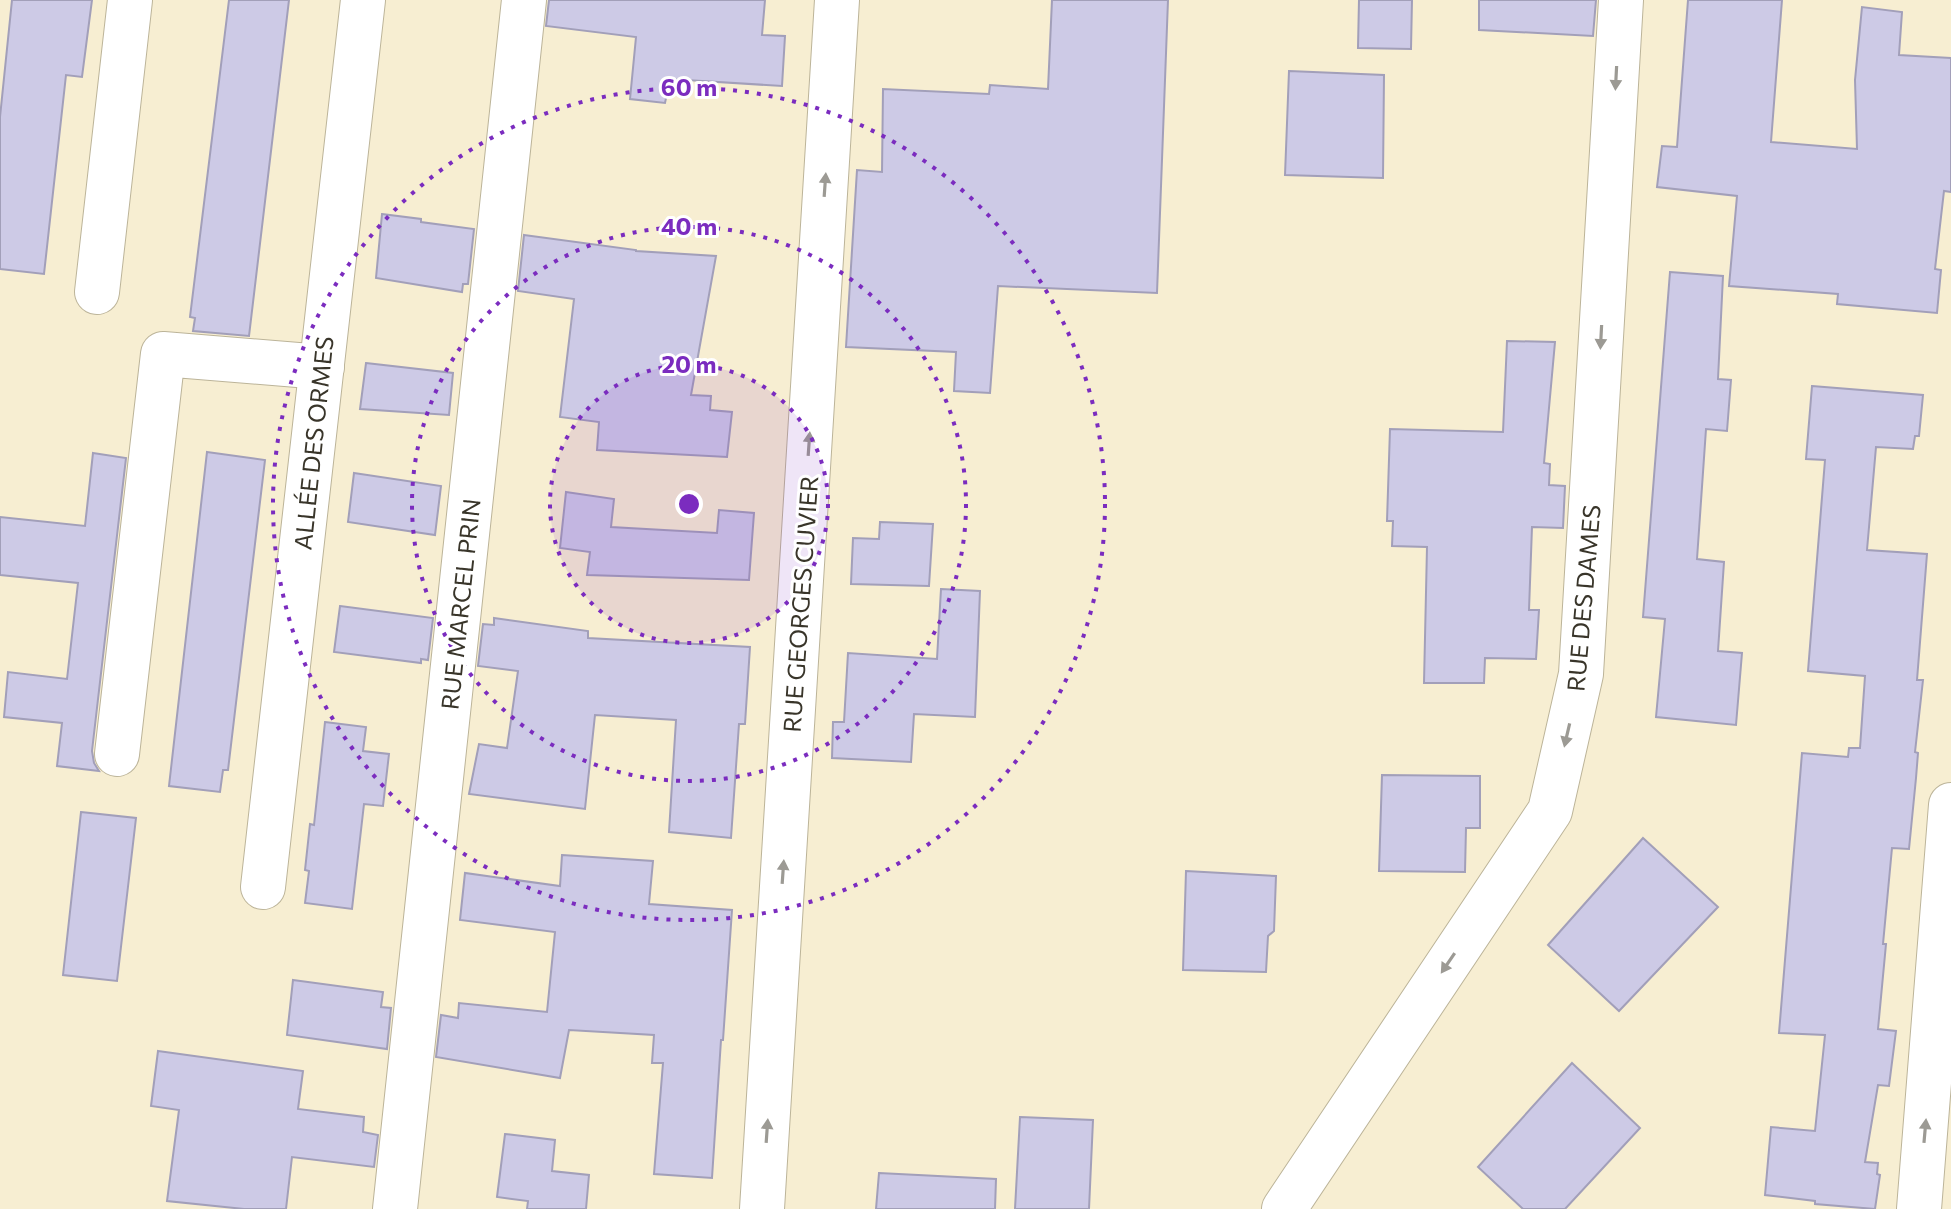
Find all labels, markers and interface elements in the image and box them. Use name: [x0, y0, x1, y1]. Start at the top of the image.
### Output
one-way arrow: [1609, 66, 1622, 91]
text: 60 m: [661, 72, 717, 101]
one-way arrow: [819, 172, 832, 197]
text: 40 m: [661, 211, 717, 240]
one-way arrow: [1594, 325, 1607, 350]
street label: ALLÉE DES ORMES: [287, 335, 339, 551]
text: 20 m: [662, 349, 716, 378]
one-way arrow: [803, 431, 816, 456]
street label: RUE GEORGES CUVIER: [777, 475, 823, 733]
centre of rings: [675, 490, 703, 518]
street label: RUE MARCEL PRIN: [434, 497, 486, 711]
street label: RUE DES DAMES: [1560, 503, 1606, 693]
one-way arrow: [1560, 723, 1573, 748]
one-way arrow: [777, 859, 790, 884]
one-way arrow: [1441, 952, 1456, 973]
one-way arrow: [761, 1118, 774, 1143]
one-way arrow: [1919, 1118, 1932, 1143]

